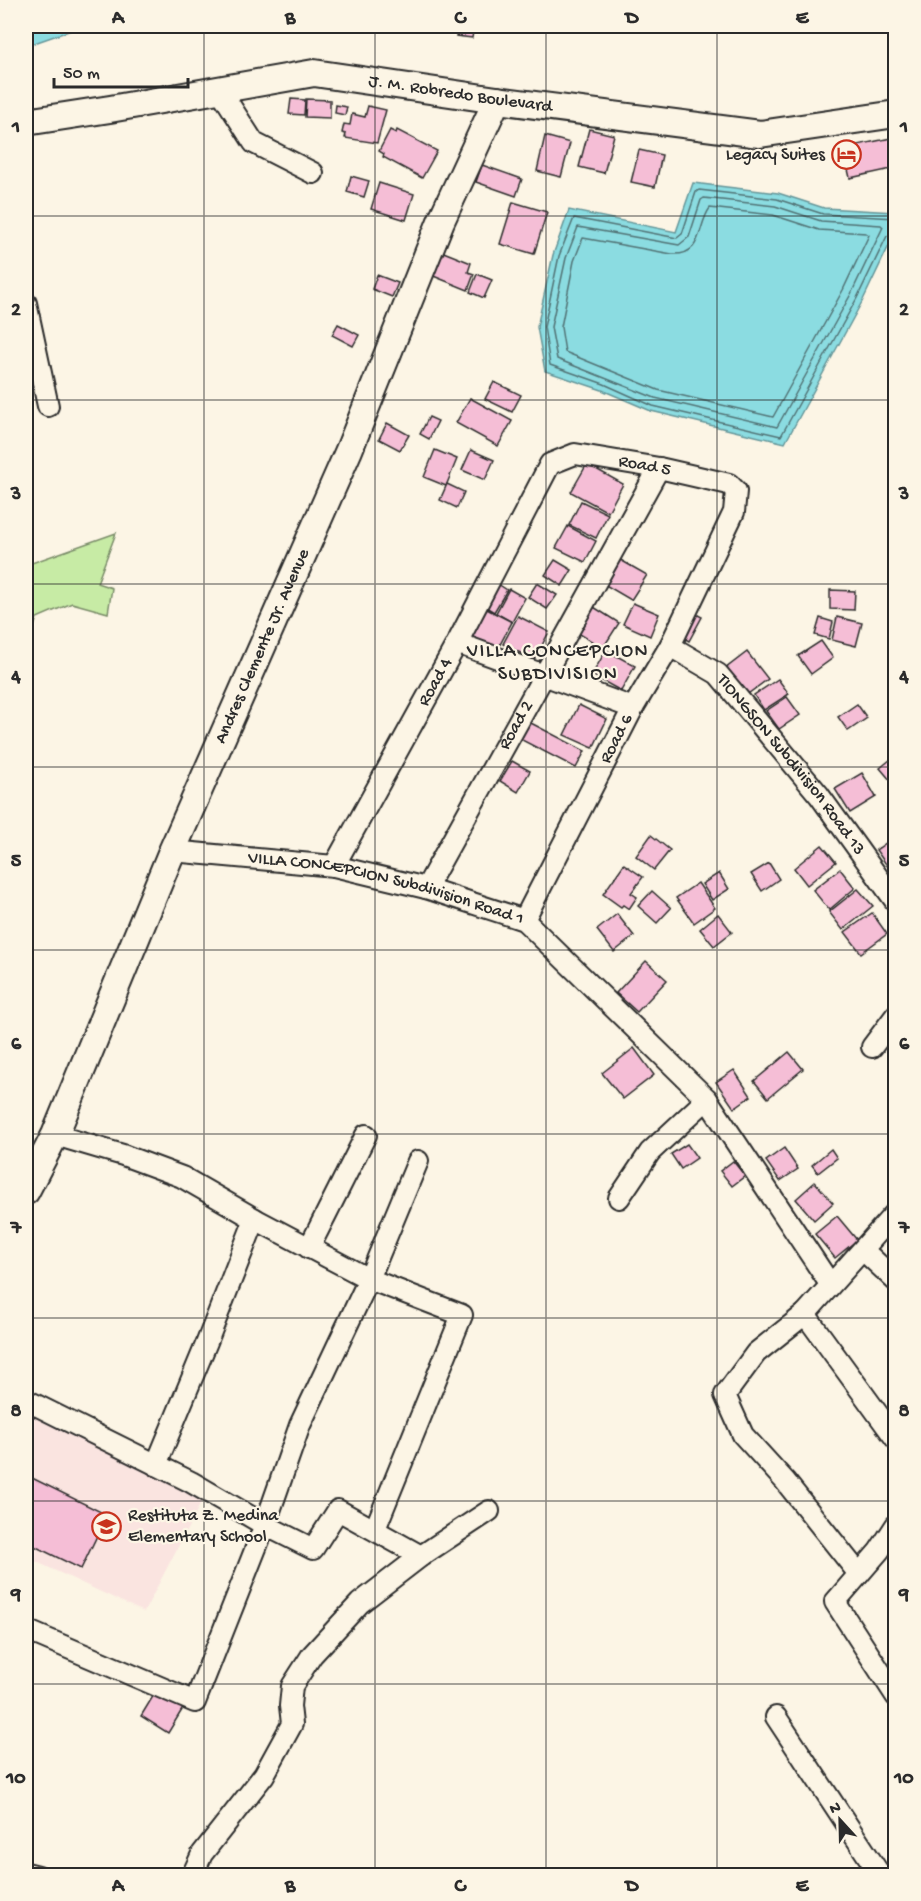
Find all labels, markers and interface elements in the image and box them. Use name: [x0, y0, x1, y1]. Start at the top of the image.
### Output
text: A: [111, 8, 126, 31]
text: B: [284, 8, 296, 31]
text: C: [454, 8, 468, 31]
text: D: [623, 8, 639, 31]
text: E: [796, 8, 810, 31]
scale bar: [54, 51, 188, 89]
text: 50 m: [63, 64, 100, 85]
street label: J. M. Robredo Boulevard: [367, 71, 555, 118]
text: 1: [11, 117, 20, 140]
text: 1: [899, 117, 908, 140]
hotel icon: Legacy Suites: [830, 139, 862, 171]
place label: Legacy Suites: [726, 145, 826, 166]
text: 2: [11, 300, 21, 323]
text: 2: [899, 300, 909, 323]
street label: Road 5: [617, 451, 673, 481]
text: 3: [10, 484, 21, 507]
text: 3: [898, 484, 909, 507]
street label: Andres Clemente Jr. Avenue: [210, 545, 315, 747]
district label: VILLA CONCEPCION SUBDIVISION: [466, 641, 649, 687]
street label: Road 4: [414, 654, 457, 710]
text: 4: [10, 667, 21, 690]
text: 4: [898, 667, 909, 690]
street label: TIONGSON Subdivision Road 13: [711, 669, 869, 859]
street label: Road 2: [494, 697, 538, 753]
street label: Road 6: [596, 710, 639, 767]
street label: VILLA CONCEPCION Subdivision Road 1: [246, 848, 526, 930]
text: 5: [11, 851, 22, 874]
text: 5: [899, 851, 910, 874]
text: 6: [11, 1034, 22, 1057]
text: 6: [899, 1034, 910, 1057]
text: 7: [10, 1218, 23, 1241]
text: 7: [898, 1218, 911, 1241]
text: 8: [11, 1401, 22, 1424]
text: 8: [899, 1401, 910, 1424]
place label: Restituta Z. Medina Elementary School: [128, 1506, 279, 1548]
school or university icon: Restituta Z. Medina Elementary School: [91, 1510, 123, 1542]
text: 9: [10, 1585, 21, 1608]
text: 9: [898, 1585, 909, 1608]
text: 10: [5, 1768, 26, 1791]
text: 10: [893, 1768, 914, 1791]
north arrow: [810, 1790, 870, 1850]
text: N: [827, 1798, 845, 1820]
text: A: [111, 1876, 126, 1899]
text: B: [284, 1876, 296, 1899]
text: C: [454, 1876, 468, 1899]
text: D: [623, 1876, 639, 1899]
text: E: [796, 1876, 810, 1899]

